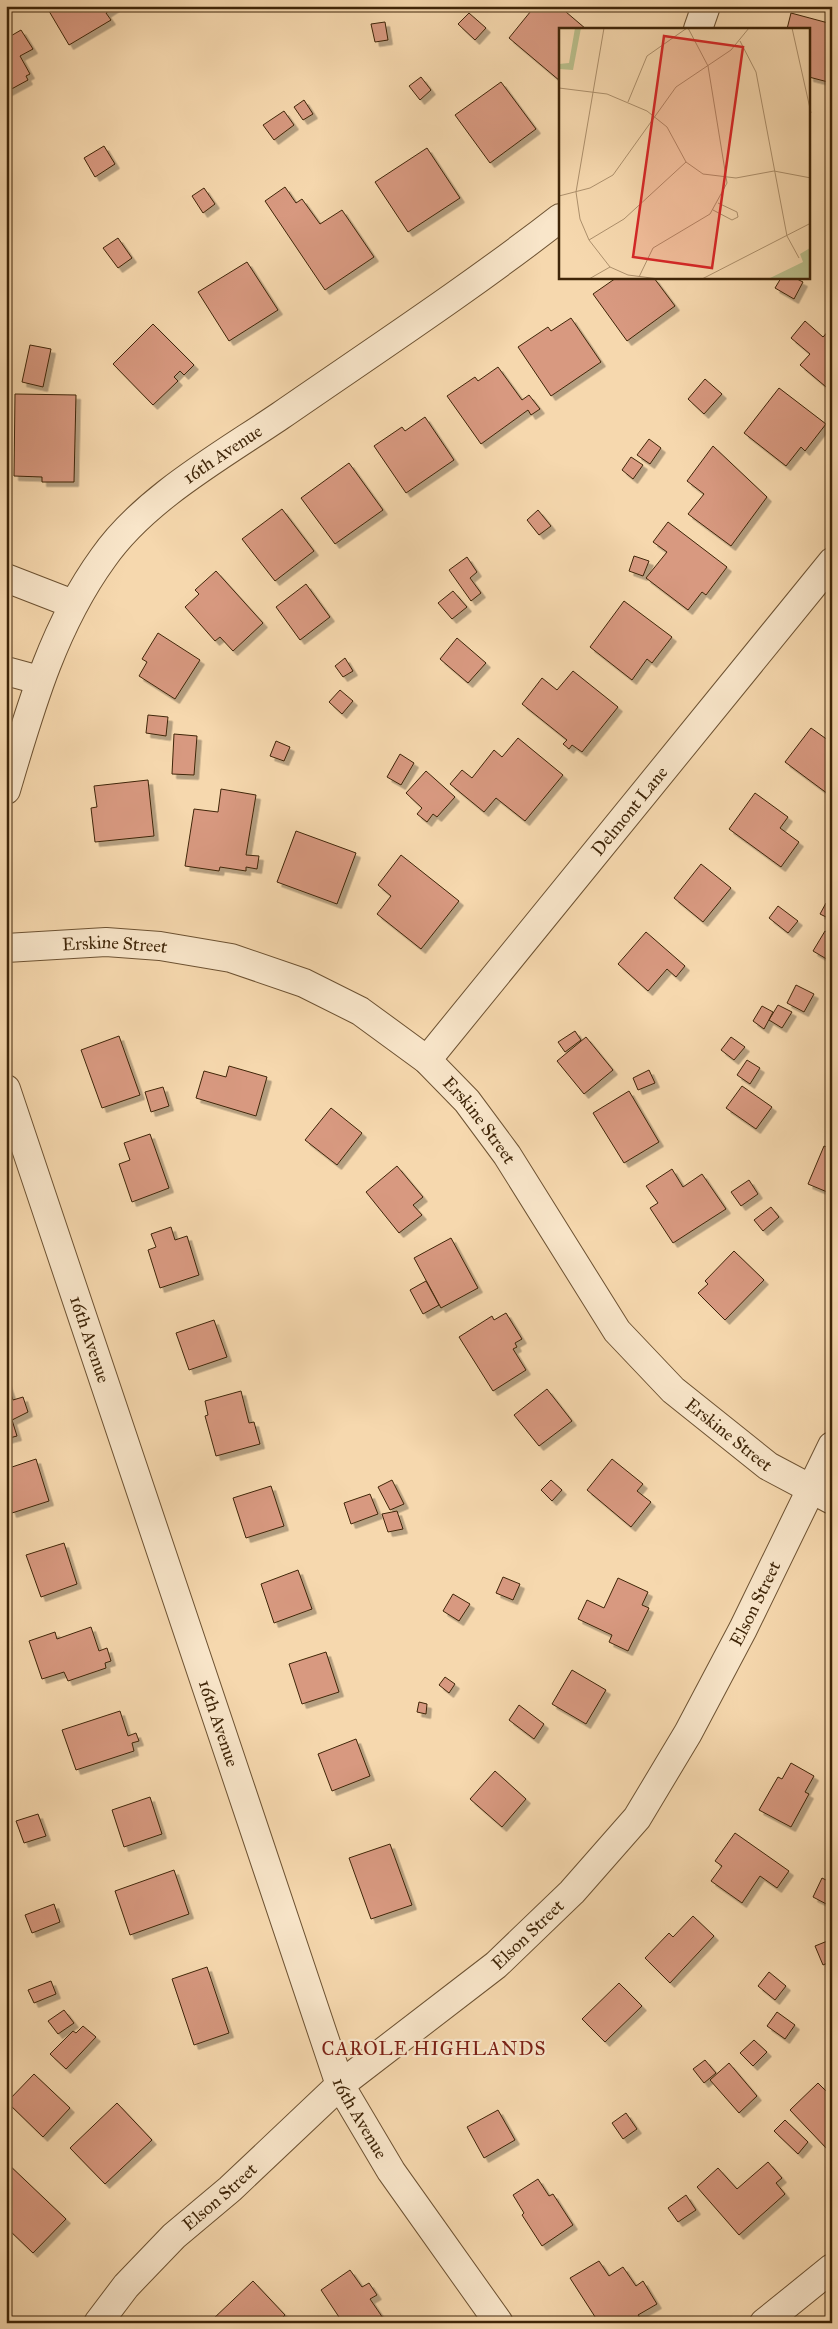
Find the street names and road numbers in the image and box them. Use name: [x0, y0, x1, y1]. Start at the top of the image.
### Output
street label: 16th Avenue: [179, 420, 266, 489]
street label: Delmont Lane: [587, 762, 672, 860]
street label: Erskine Street: [62, 931, 170, 958]
street label: Erskine Street: [438, 1072, 521, 1168]
street label: 16th Avenue: [65, 1293, 115, 1386]
street label: Erskine Street: [681, 1393, 777, 1477]
street label: Elson Street: [725, 1557, 786, 1650]
street label: 16th Avenue: [194, 1677, 244, 1770]
street label: Elson Street: [487, 1894, 569, 1974]
street label: 16th Avenue: [327, 2075, 392, 2163]
street label: Elson Street: [178, 2158, 262, 2235]

